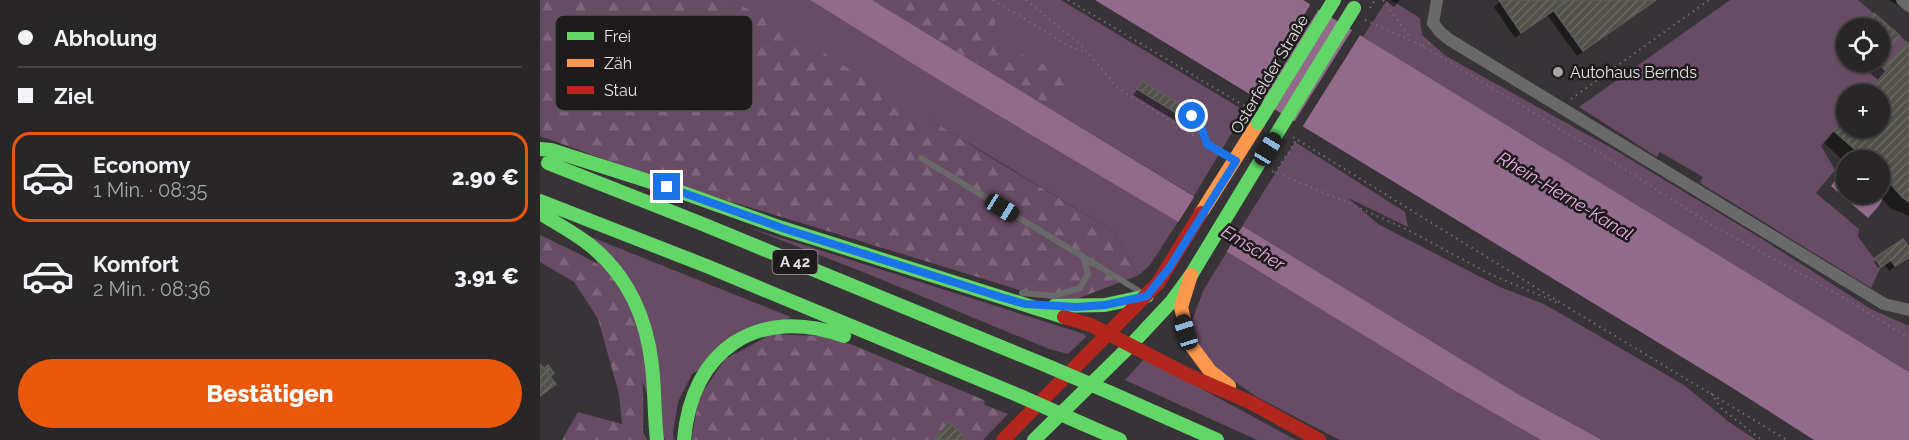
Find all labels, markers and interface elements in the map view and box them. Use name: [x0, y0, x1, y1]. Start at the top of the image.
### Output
street label: Osterfelder Straße: [1227, 12, 1312, 137]
legend: [555, 15, 753, 111]
map controls: [1836, 18, 1890, 204]
button: locate: [1836, 18, 1890, 72]
text: Abholung: [54, 25, 157, 51]
text: Frei: [604, 27, 631, 46]
text: Zäh: [604, 54, 632, 73]
place label: Autohaus Bernds: [1570, 63, 1697, 82]
marker: Autohaus Bernds: [1551, 65, 1565, 79]
text: Stau: [604, 81, 637, 100]
text: Ziel: [54, 83, 94, 109]
button: +: [1836, 84, 1890, 138]
route start: [1178, 102, 1205, 129]
car: [1251, 129, 1285, 169]
water label: Rhein-Herne-Kanal: [1494, 147, 1637, 244]
icon: car: [21, 150, 75, 204]
button: −: [1836, 150, 1890, 204]
text: Economy: [93, 152, 191, 178]
text: 2.90 €: [452, 164, 519, 190]
route end: [653, 173, 680, 200]
text: 1 Min. · 08:35: [93, 178, 207, 202]
car: [982, 191, 1022, 225]
water label: Emscher: [1218, 221, 1289, 275]
icon: car: [21, 249, 75, 303]
road number: A 42: [772, 250, 818, 274]
text: Komfort: [93, 251, 179, 277]
text: 3.91 €: [454, 263, 519, 289]
text: 2 Min. · 08:36: [93, 277, 210, 301]
car: [1172, 312, 1200, 352]
button: Bestätigen: [18, 359, 522, 428]

